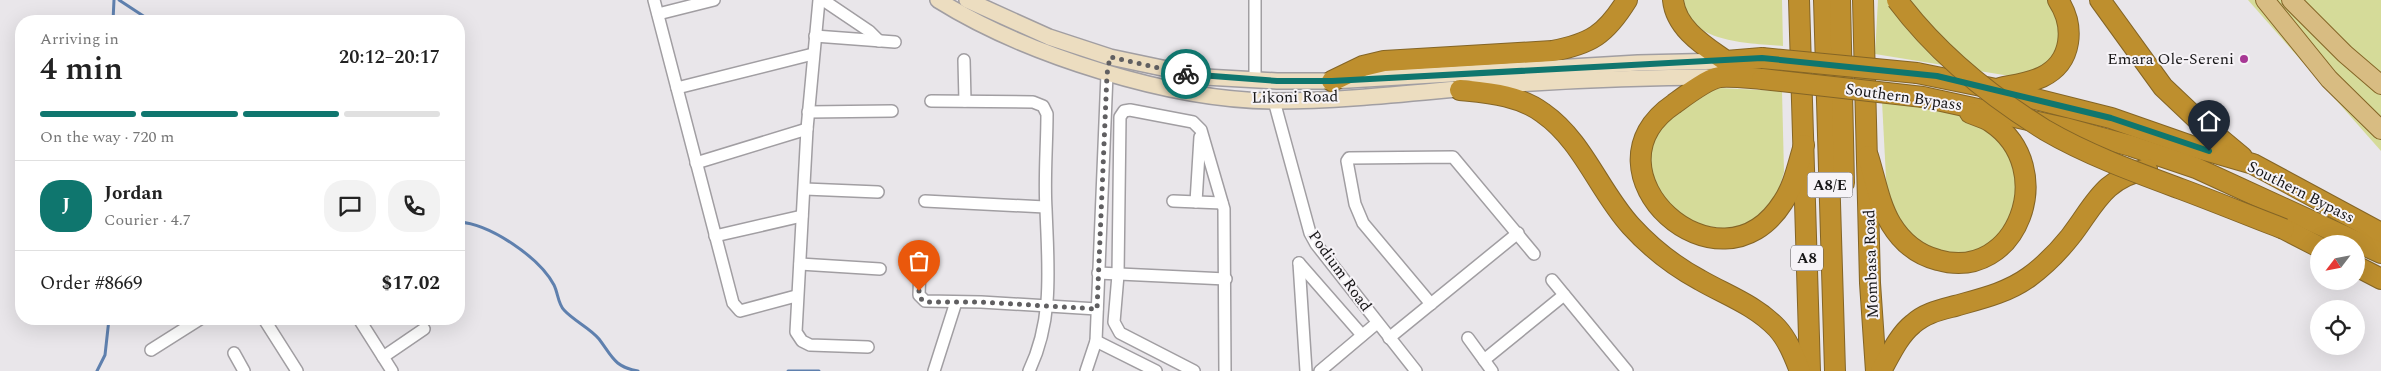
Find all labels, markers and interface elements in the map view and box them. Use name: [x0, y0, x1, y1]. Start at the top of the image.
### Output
text: Arriving in: [40, 27, 119, 51]
text: 20:12–20:17: [339, 43, 440, 72]
text: 4 min: [40, 45, 123, 94]
place label: Emara Ole-Sereni: [2107, 47, 2234, 71]
courier: [1161, 49, 1211, 99]
marker: Emara Ole-Sereni: [2238, 53, 2250, 65]
icon: bike: [1172, 60, 1200, 88]
street label: Southern Bypass: [1844, 77, 1964, 117]
street label: Likoni Road: [1251, 84, 1339, 110]
pin: [2188, 100, 2230, 151]
icon: home: [2195, 107, 2223, 135]
text: On the way · 720 m: [40, 125, 174, 149]
street label: Southern Bypass: [2243, 155, 2359, 229]
road number: A8/E: [1808, 172, 1852, 198]
text: Jordan: [104, 179, 163, 208]
button: chat: [324, 180, 376, 232]
button: phone: [388, 180, 440, 232]
text: J: [62, 191, 70, 220]
text: Courier · 4.7: [104, 208, 191, 232]
street label: Mombasa Road: [1857, 209, 1885, 319]
street label: Podium Road: [1302, 225, 1378, 317]
north arrow: [2310, 235, 2365, 290]
map controls: [2310, 235, 2365, 355]
pin: [898, 240, 940, 291]
road number: A8: [1791, 246, 1823, 270]
icon: bag: [905, 247, 933, 275]
text: Order #8669: [40, 269, 143, 298]
text: $17.02: [382, 269, 440, 298]
button: locate: [2310, 300, 2365, 355]

